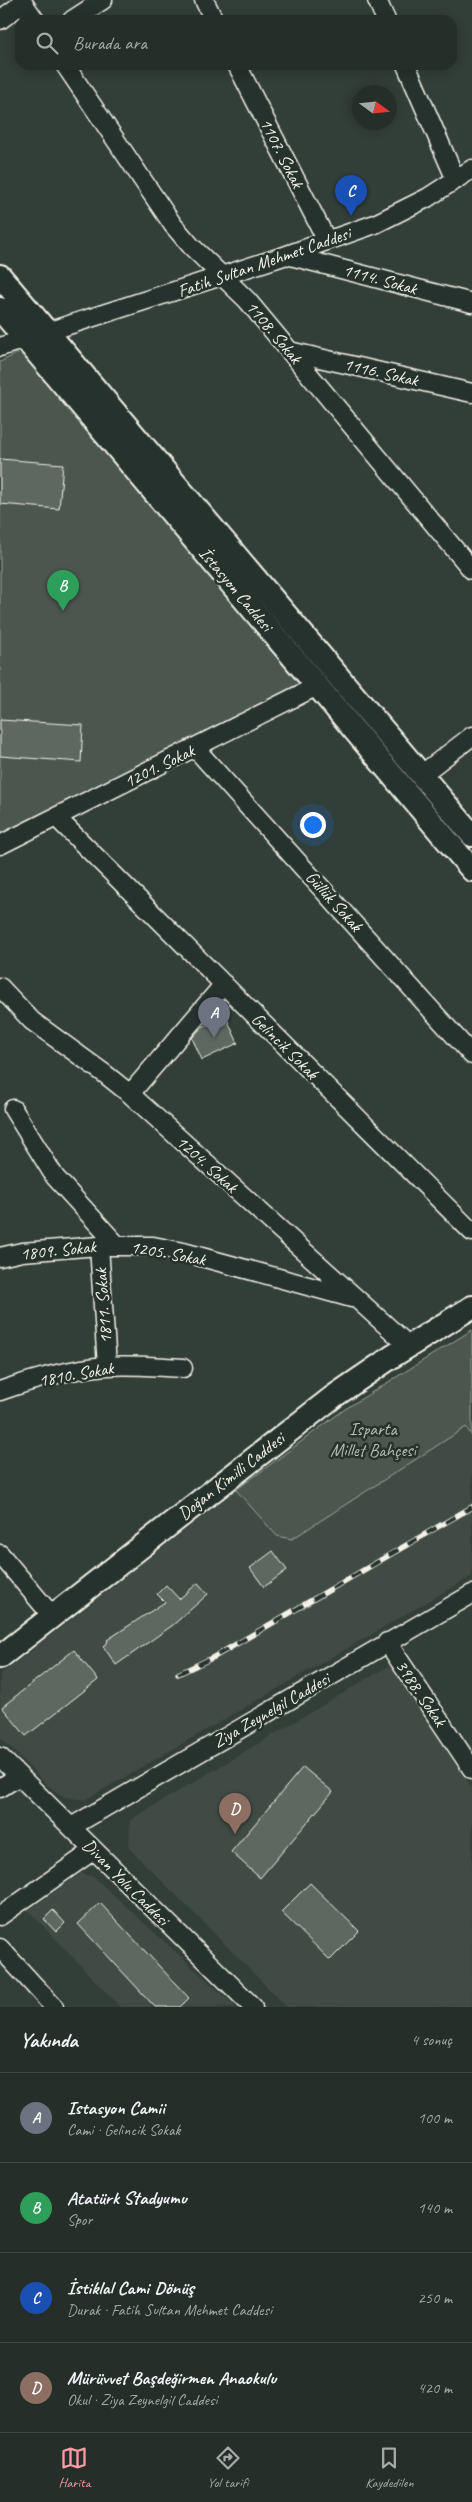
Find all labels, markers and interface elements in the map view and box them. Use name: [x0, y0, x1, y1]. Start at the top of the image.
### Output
search box: [15, 15, 457, 70]
icon: search: [33, 29, 61, 57]
text: Burada ara: [73, 31, 147, 55]
north arrow: [352, 85, 397, 130]
street label: 1107. Sokak: [255, 114, 310, 193]
pin: C: [335, 175, 367, 216]
street label: Fatih Sultan Mehmet Caddesi: [175, 221, 356, 302]
street label: 1114. Sokak: [341, 259, 421, 300]
street label: 1108. Sokak: [241, 296, 308, 369]
street label: 1116. Sokak: [342, 353, 422, 392]
street label: İstasyon Caddesi: [194, 542, 279, 638]
pin: B: [47, 570, 79, 611]
street label: 1201. Sokak: [120, 739, 199, 792]
your location: [300, 812, 326, 838]
street label: Güllük Sokak: [301, 866, 368, 937]
pin: A: [198, 997, 230, 1038]
street label: Gelincik Sokak: [247, 1008, 324, 1085]
street label: 1204. Sokak: [172, 1131, 244, 1198]
street label: 1809. Sokak: [19, 1235, 98, 1265]
street label: 1205. Sokak: [129, 1236, 209, 1271]
street label: 1811. Sokak: [89, 1266, 117, 1344]
street label: 1810. Sokak: [37, 1356, 117, 1391]
park label: Isparta Millet Bahçesi: [330, 1418, 418, 1461]
street label: Doğan Kimilli Caddesi: [173, 1426, 291, 1524]
street label: 3988. Sokak: [391, 1656, 452, 1732]
street label: Ziya Zeynelgil Caddesi: [209, 1666, 336, 1752]
pin: D: [219, 1793, 251, 1834]
street label: Divan Yolu Caddesi: [78, 1834, 176, 1932]
text: Yakında: [20, 2027, 78, 2053]
text: 4 sonuç: [411, 2030, 452, 2050]
text: Istasyon Camii: [67, 2096, 165, 2120]
text: A: [32, 2108, 40, 2128]
text: 100 m: [418, 2108, 452, 2128]
text: Cami · Gelincik Sokak: [67, 2120, 180, 2140]
text: Atatürk Stadyumu: [67, 2186, 187, 2210]
text: B: [32, 2198, 40, 2218]
text: 140 m: [418, 2198, 452, 2218]
text: Spor: [67, 2210, 92, 2230]
text: İstiklal Cami Dönüş: [67, 2276, 194, 2300]
text: C: [32, 2288, 40, 2308]
text: 250 m: [418, 2288, 452, 2308]
text: Durak · Fatih Sultan Mehmet Caddesi: [67, 2300, 272, 2320]
text: Mürüvvet Başdeğirmen Anaokulu: [67, 2366, 276, 2390]
text: D: [31, 2378, 41, 2398]
text: 420 m: [418, 2378, 452, 2398]
text: Okul · Ziya Zeynelgil Caddesi: [67, 2390, 217, 2410]
tab: Harita: [58, 2444, 90, 2491]
tab: Yol tarifi: [207, 2444, 248, 2491]
tab: Kaydedilen: [365, 2444, 414, 2491]

